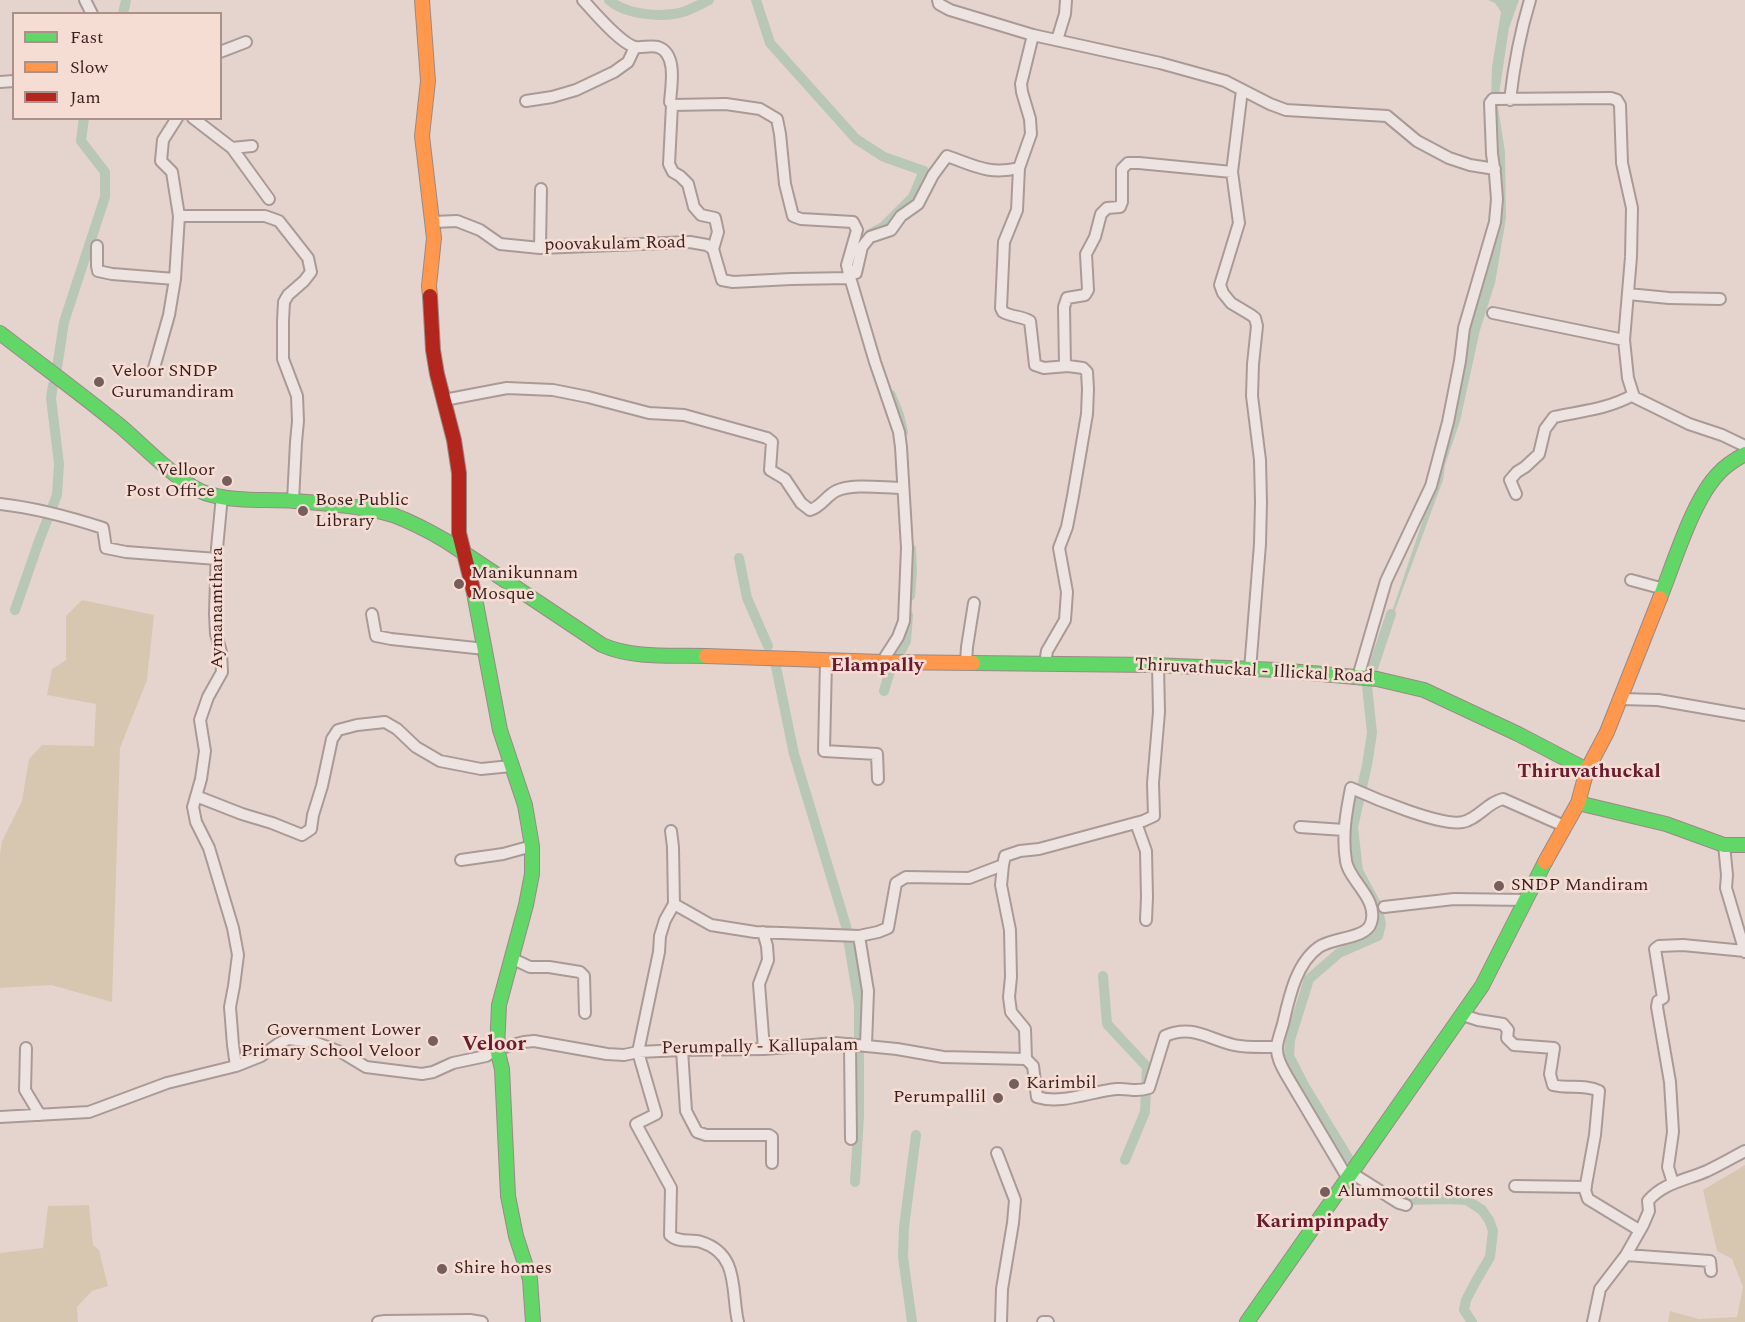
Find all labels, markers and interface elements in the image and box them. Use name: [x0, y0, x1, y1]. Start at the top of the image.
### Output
legend: [12, 12, 222, 120]
text: Fast: [70, 24, 103, 51]
text: Slow: [70, 54, 108, 81]
text: Jam: [70, 84, 101, 111]
street label: poovakulam Road: [544, 233, 686, 257]
place label: Veloor SNDP Gurumandiram: [111, 361, 234, 404]
marker: Veloor SNDP Gurumandiram: [92, 375, 106, 389]
place label: Velloor Post Office: [126, 460, 215, 502]
marker: Velloor Post Office: [220, 474, 234, 488]
place label: Bose Public Library: [315, 490, 409, 532]
marker: Bose Public Library: [296, 504, 310, 518]
street label: Aymanamthara: [207, 547, 229, 669]
place label: Manikunnam Mosque: [471, 563, 578, 606]
marker: Manikunnam Mosque: [452, 577, 466, 591]
district label: Elampally: [830, 655, 924, 679]
street label: Thiruvathuckal - Illickal Road: [1134, 655, 1374, 689]
district label: Thiruvathuckal: [1517, 761, 1661, 785]
place label: SNDP Mandiram: [1511, 875, 1649, 897]
marker: SNDP Mandiram: [1492, 879, 1506, 893]
place label: Government Lower Primary School Veloor: [241, 1020, 421, 1062]
district label: Veloor: [462, 1033, 526, 1059]
marker: Government Lower Primary School Veloor: [426, 1034, 440, 1048]
street label: Perumpally - Kallupalam: [661, 1035, 859, 1061]
place label: Karimbil: [1026, 1073, 1096, 1095]
marker: Karimbil: [1007, 1077, 1021, 1091]
place label: Perumpallil: [893, 1087, 986, 1109]
marker: Perumpallil: [991, 1091, 1005, 1105]
place label: Alummoottil Stores: [1337, 1181, 1494, 1203]
marker: Alummoottil Stores: [1318, 1185, 1332, 1199]
district label: Karimpinpady: [1256, 1211, 1388, 1235]
place label: Shire homes: [454, 1258, 552, 1280]
marker: Shire homes: [435, 1262, 449, 1276]

